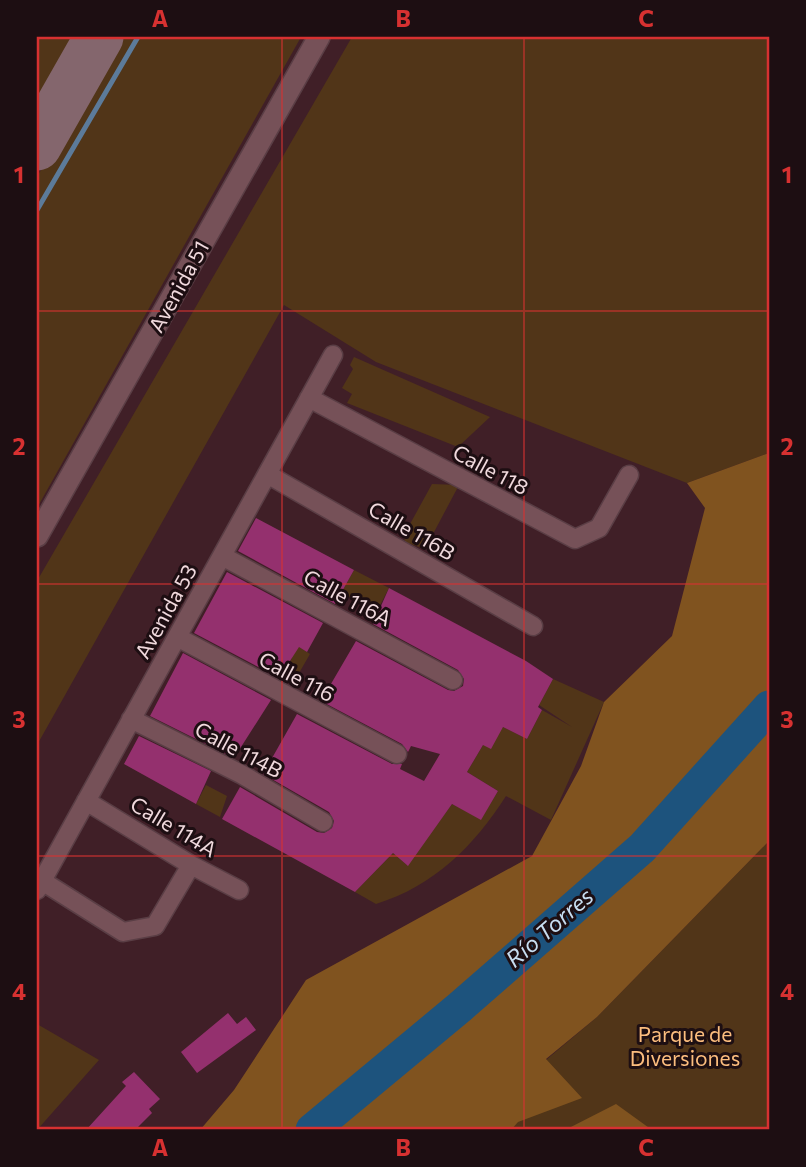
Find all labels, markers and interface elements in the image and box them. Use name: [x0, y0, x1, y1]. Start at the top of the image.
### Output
text: A: [152, 4, 169, 32]
text: B: [395, 4, 411, 32]
text: C: [638, 4, 654, 32]
text: 1: [14, 160, 24, 188]
text: 1: [782, 160, 792, 188]
street label: Avenida 51: [143, 236, 213, 336]
text: 2: [12, 432, 26, 460]
text: 2: [780, 432, 794, 460]
street label: Calle 118: [449, 439, 533, 499]
street label: Calle 116B: [364, 495, 460, 565]
street label: Avenida 53: [129, 560, 201, 662]
street label: Calle 116A: [300, 563, 396, 631]
street label: Calle 116: [255, 646, 339, 706]
text: 3: [12, 705, 26, 733]
text: 3: [780, 705, 794, 733]
street label: Calle 114B: [191, 716, 287, 782]
street label: Calle 114A: [126, 791, 222, 861]
water label: Río Torres: [500, 881, 598, 973]
text: 4: [12, 977, 26, 1005]
text: 4: [780, 977, 794, 1005]
park label: Parque de Diversiones: [630, 1021, 740, 1070]
text: A: [152, 1133, 169, 1161]
text: B: [395, 1133, 411, 1161]
text: C: [638, 1133, 654, 1161]

